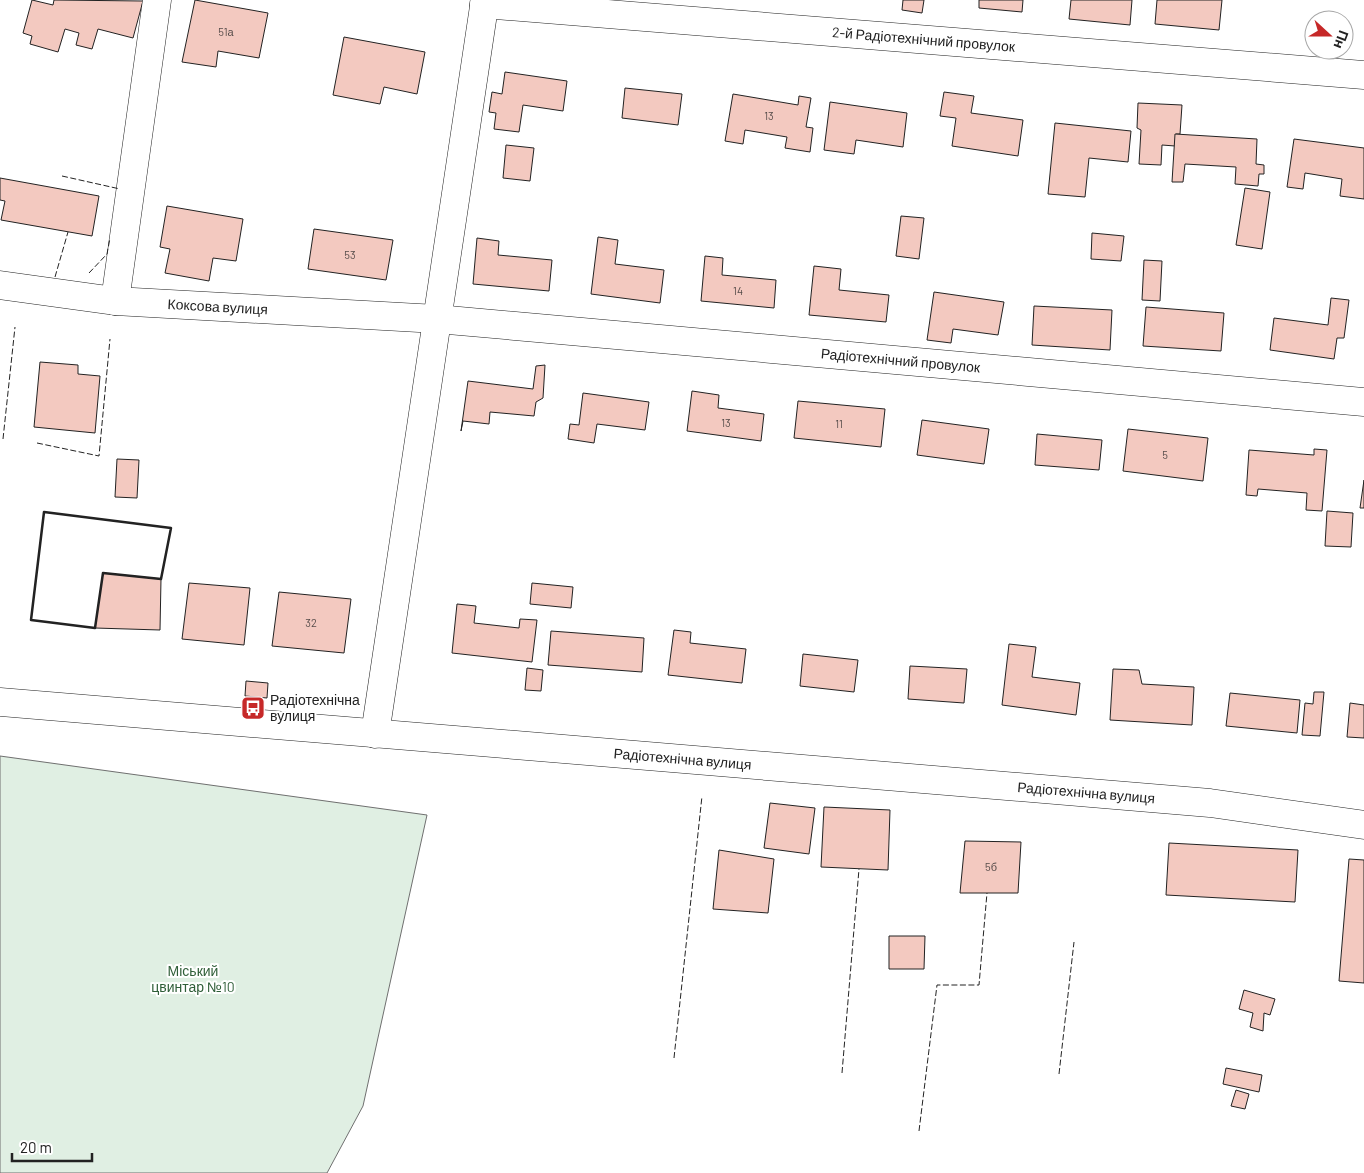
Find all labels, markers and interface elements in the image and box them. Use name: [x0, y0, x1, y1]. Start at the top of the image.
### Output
north arrow: [1304, 10, 1354, 60]
street label: 2-й Радіотехнічний провулок: [831, 23, 1017, 55]
house number: 51а: [218, 25, 235, 38]
text: Пн: [1330, 28, 1353, 52]
house number: 13: [764, 109, 774, 122]
house number: 53: [344, 248, 356, 261]
house number: 14: [733, 284, 743, 297]
street label: Коксова вулиця: [167, 295, 268, 318]
street label: Радіотехнічний провулок: [820, 344, 982, 376]
house number: 13: [721, 416, 731, 429]
house number: 11: [835, 417, 843, 430]
house number: 5: [1162, 448, 1168, 461]
house number: 32: [305, 616, 317, 629]
place label: Радіотехнічна вулиця: [270, 691, 360, 724]
bus stop icon: Радіотехнічна вулиця: [240, 695, 266, 721]
street label: Радіотехнічна вулиця: [613, 744, 752, 773]
street label: Радіотехнічна вулиця: [1017, 778, 1156, 806]
house number: 5б: [985, 860, 997, 873]
park label: Міський цвинтар №10: [151, 962, 235, 995]
scale bar: [12, 1130, 92, 1162]
text: 20 m: [20, 1138, 52, 1156]

